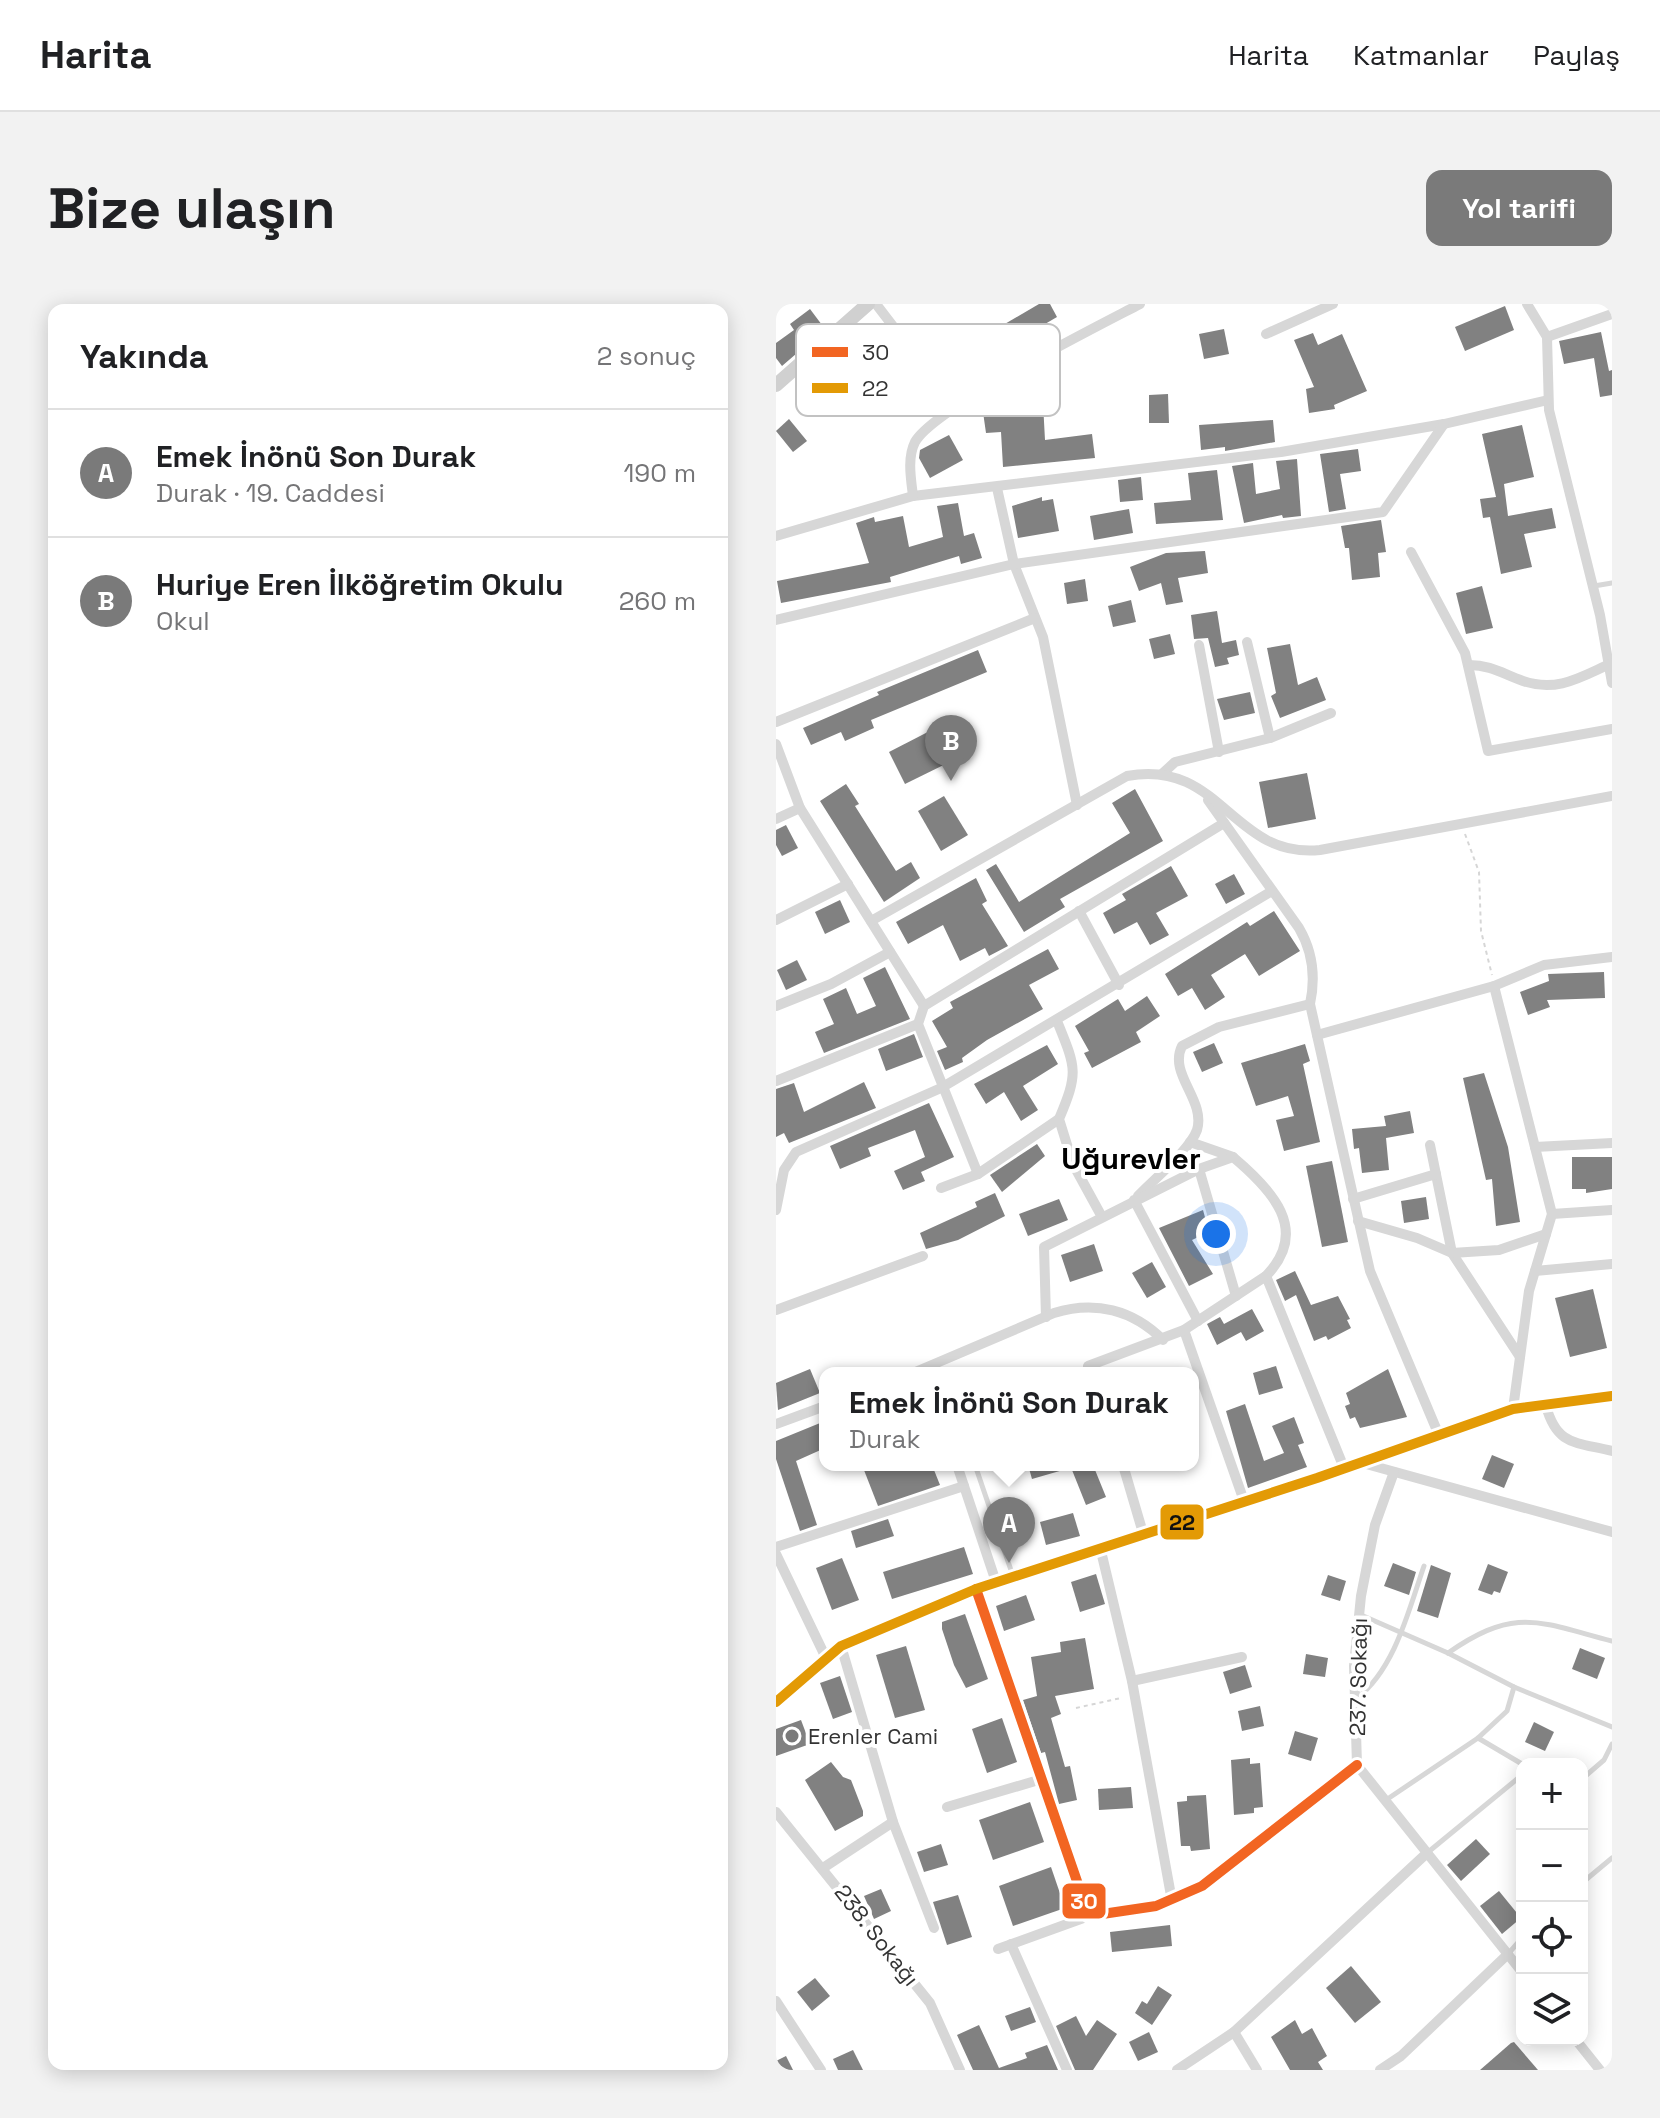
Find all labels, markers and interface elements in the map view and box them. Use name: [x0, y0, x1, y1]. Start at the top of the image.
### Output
text: Harita: [40, 31, 151, 79]
text: Harita: [1228, 37, 1309, 73]
text: Katmanlar: [1353, 37, 1489, 73]
text: Paylaş: [1533, 37, 1620, 73]
button: Yol tarifi: [1426, 170, 1612, 246]
text: Bize ulaşın: [48, 173, 335, 244]
legend: [796, 324, 1060, 416]
text: Yakında: [80, 335, 209, 378]
text: 30: [862, 338, 889, 366]
text: 2 sonuç: [597, 339, 696, 373]
text: 22: [862, 374, 889, 402]
text: Emek İnönü Son Durak: [156, 437, 476, 476]
text: A: [98, 456, 114, 490]
text: 190 m: [624, 456, 696, 490]
text: Durak · 19. Caddesi: [156, 476, 385, 510]
text: Huriye Eren İlköğretim Okulu: [156, 565, 563, 604]
text: B: [97, 584, 115, 618]
text: 260 m: [619, 584, 696, 618]
text: Okul: [156, 604, 210, 638]
pin: B: [925, 715, 977, 781]
district label: Uğurevler: [1061, 1139, 1201, 1178]
your location: [1196, 1214, 1236, 1254]
popup: [819, 1367, 1199, 1471]
text: Emek İnönü Son Durak: [849, 1383, 1169, 1422]
text: Durak: [849, 1422, 920, 1456]
pin: A: [983, 1497, 1035, 1563]
line badge: 22: [1159, 1503, 1205, 1541]
text: 22: [1169, 1508, 1195, 1536]
street label: 237. Sokağı: [1343, 1618, 1373, 1736]
place label: Erenler Cami: [808, 1722, 938, 1750]
marker: Erenler Cami: [783, 1727, 801, 1745]
map controls: [1516, 1758, 1588, 2046]
button: +: [1516, 1758, 1588, 1830]
button: −: [1516, 1830, 1588, 1902]
street label: 238. Sokağı: [829, 1879, 925, 1991]
line badge: 30: [1061, 1882, 1107, 1920]
text: 30: [1070, 1887, 1098, 1915]
button: locate: [1516, 1902, 1588, 1974]
button: layers: [1516, 1974, 1588, 2046]

